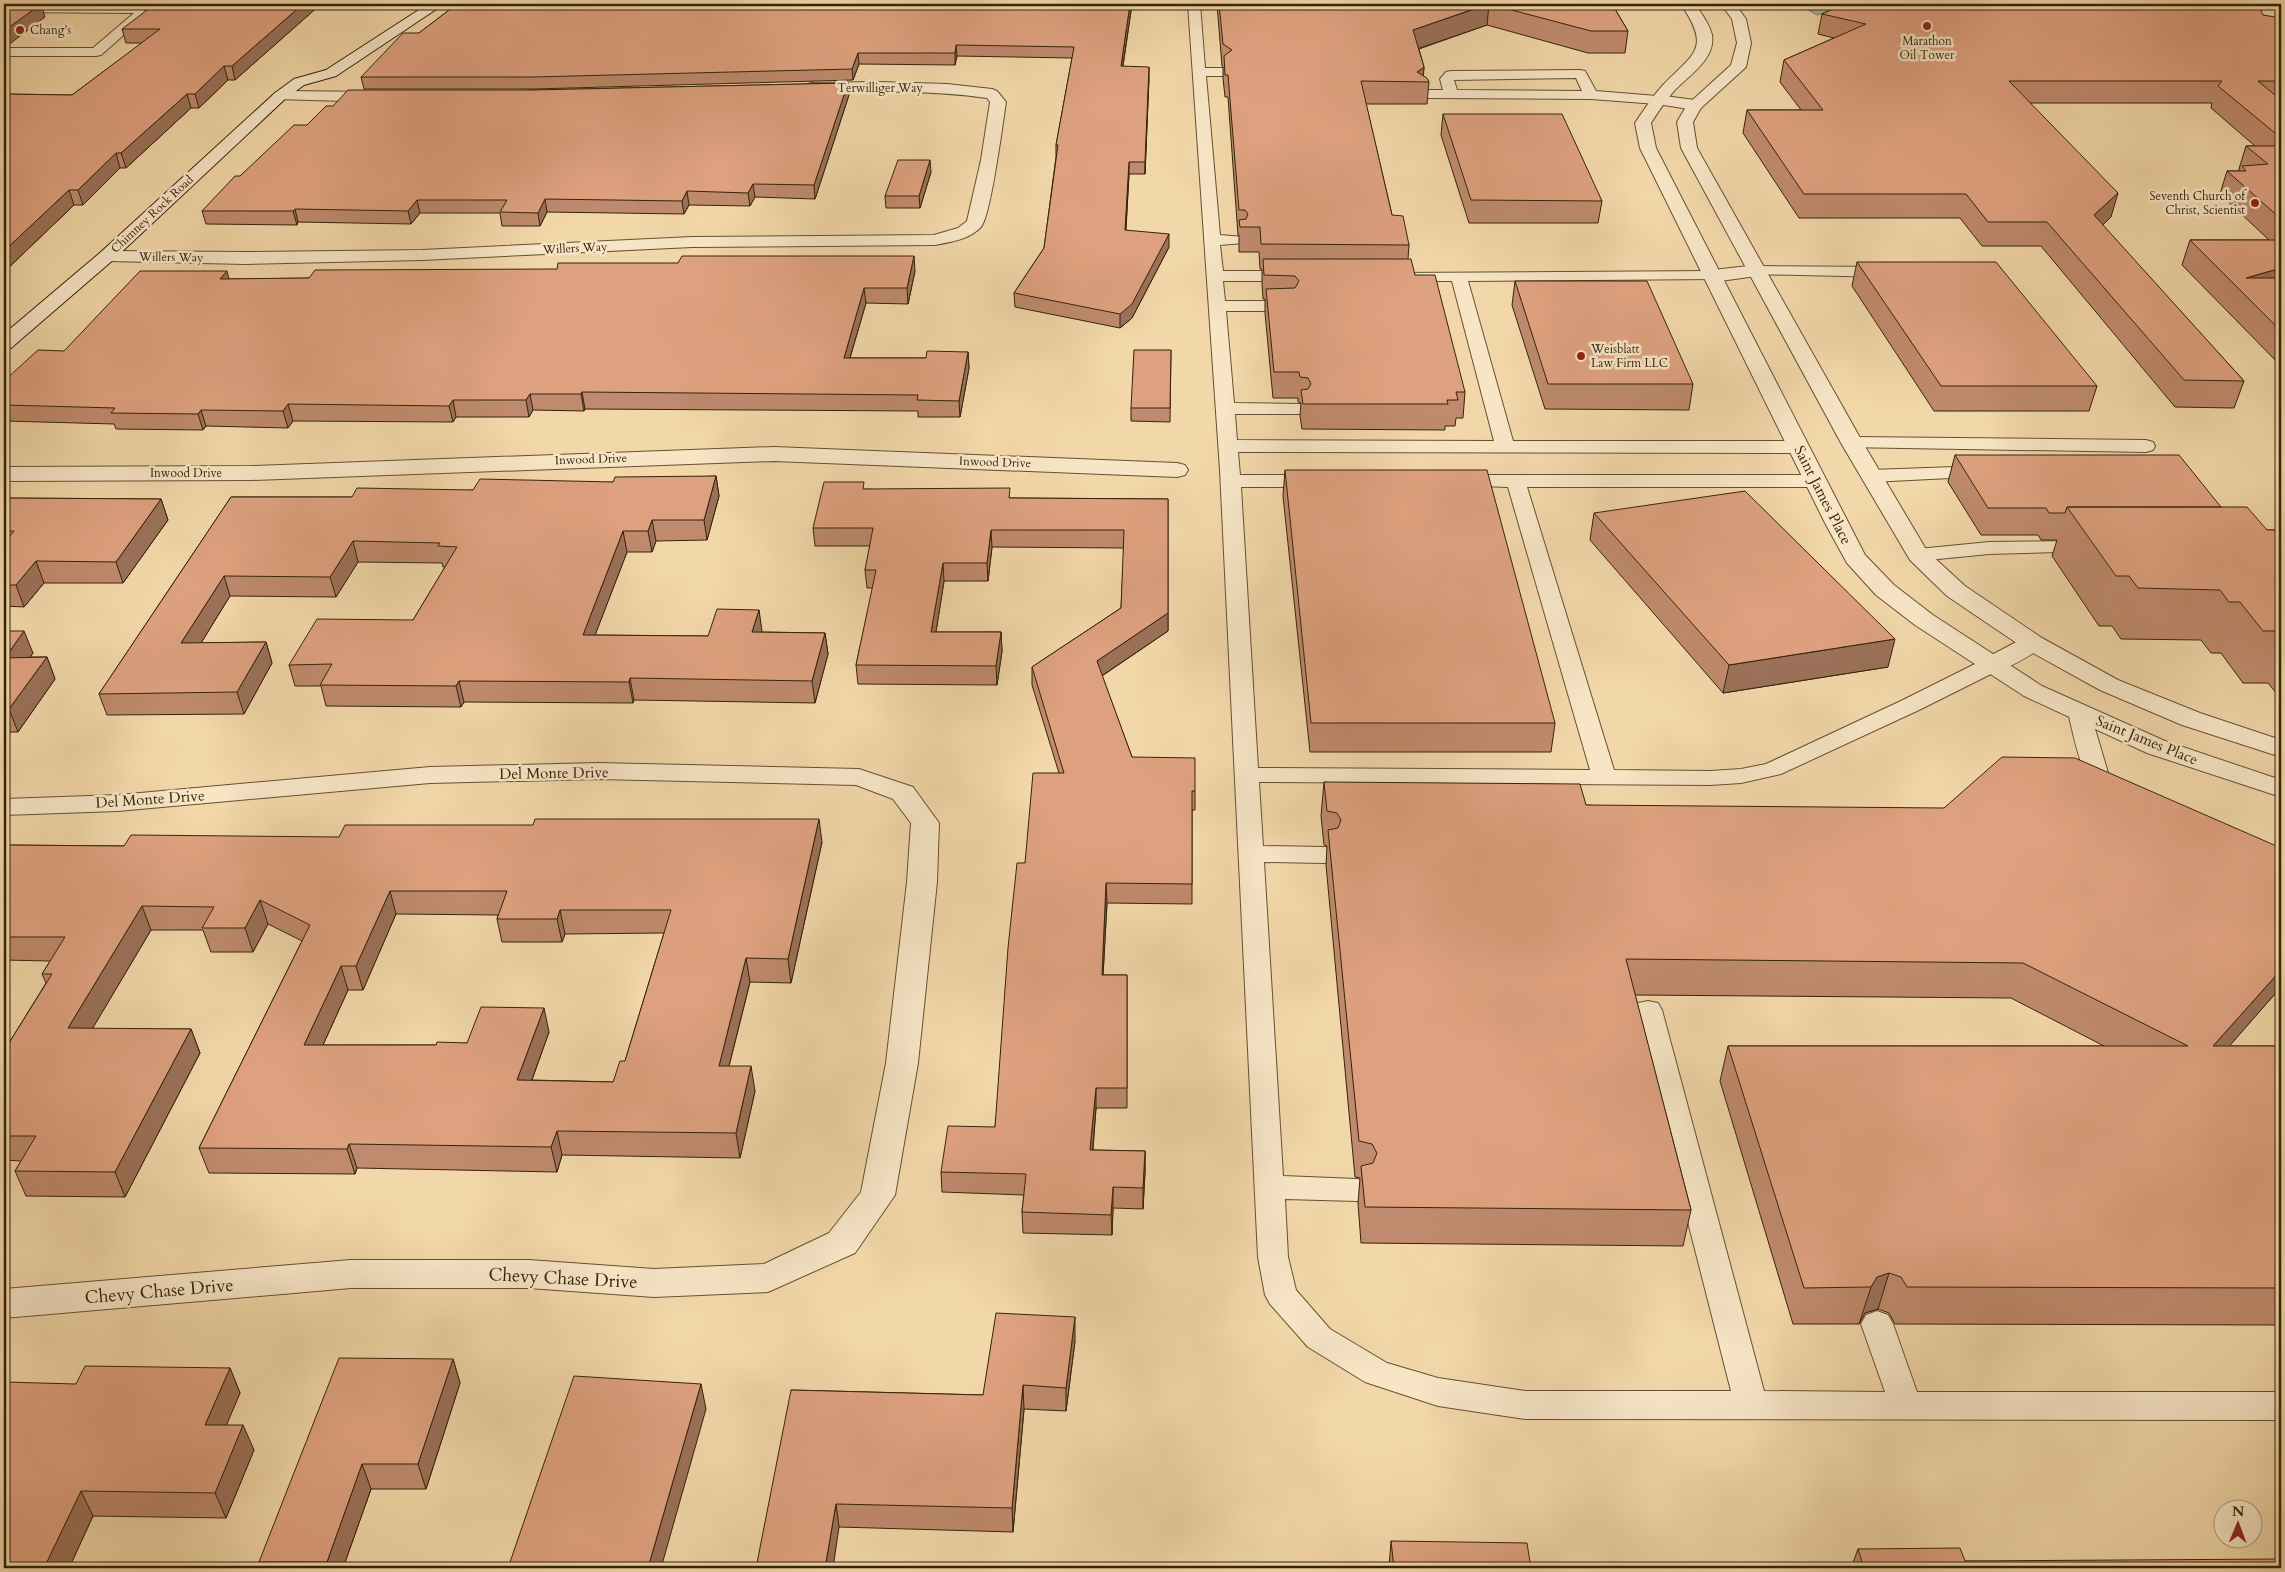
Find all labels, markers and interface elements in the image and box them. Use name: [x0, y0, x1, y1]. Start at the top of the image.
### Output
marker: Marathon Oil Tower: [1921, 20, 1933, 32]
place label: Chang’s: [30, 22, 71, 38]
marker: Chang’s: [14, 24, 26, 36]
place label: Marathon Oil Tower: [1900, 33, 1955, 63]
street label: Terwilliger Way: [837, 80, 923, 96]
street label: Chimney Rock Road: [107, 171, 197, 256]
place label: Seventh Church of Christ, Scientist: [2149, 188, 2247, 218]
marker: Seventh Church of Christ, Scientist: [2249, 197, 2261, 209]
street label: Willers Way: [541, 238, 608, 258]
street label: Willers Way: [138, 248, 204, 266]
place label: Weisblatt Law Firm LLC: [1590, 341, 1668, 371]
marker: Weisblatt Law Firm LLC: [1575, 350, 1587, 362]
street label: Saint James Place: [1789, 442, 1857, 548]
street label: Inwood Drive: [555, 450, 627, 468]
street label: Inwood Drive: [959, 453, 1031, 471]
street label: Inwood Drive: [150, 465, 222, 481]
street label: Saint James Place: [2093, 710, 2201, 770]
street label: Del Monte Drive: [499, 762, 609, 784]
street label: Del Monte Drive: [95, 785, 205, 813]
street label: Chevy Chase Drive: [488, 1262, 638, 1295]
street label: Chevy Chase Drive: [84, 1273, 234, 1310]
north arrow: [2212, 1500, 2262, 1550]
text: N: [2232, 1502, 2244, 1521]

